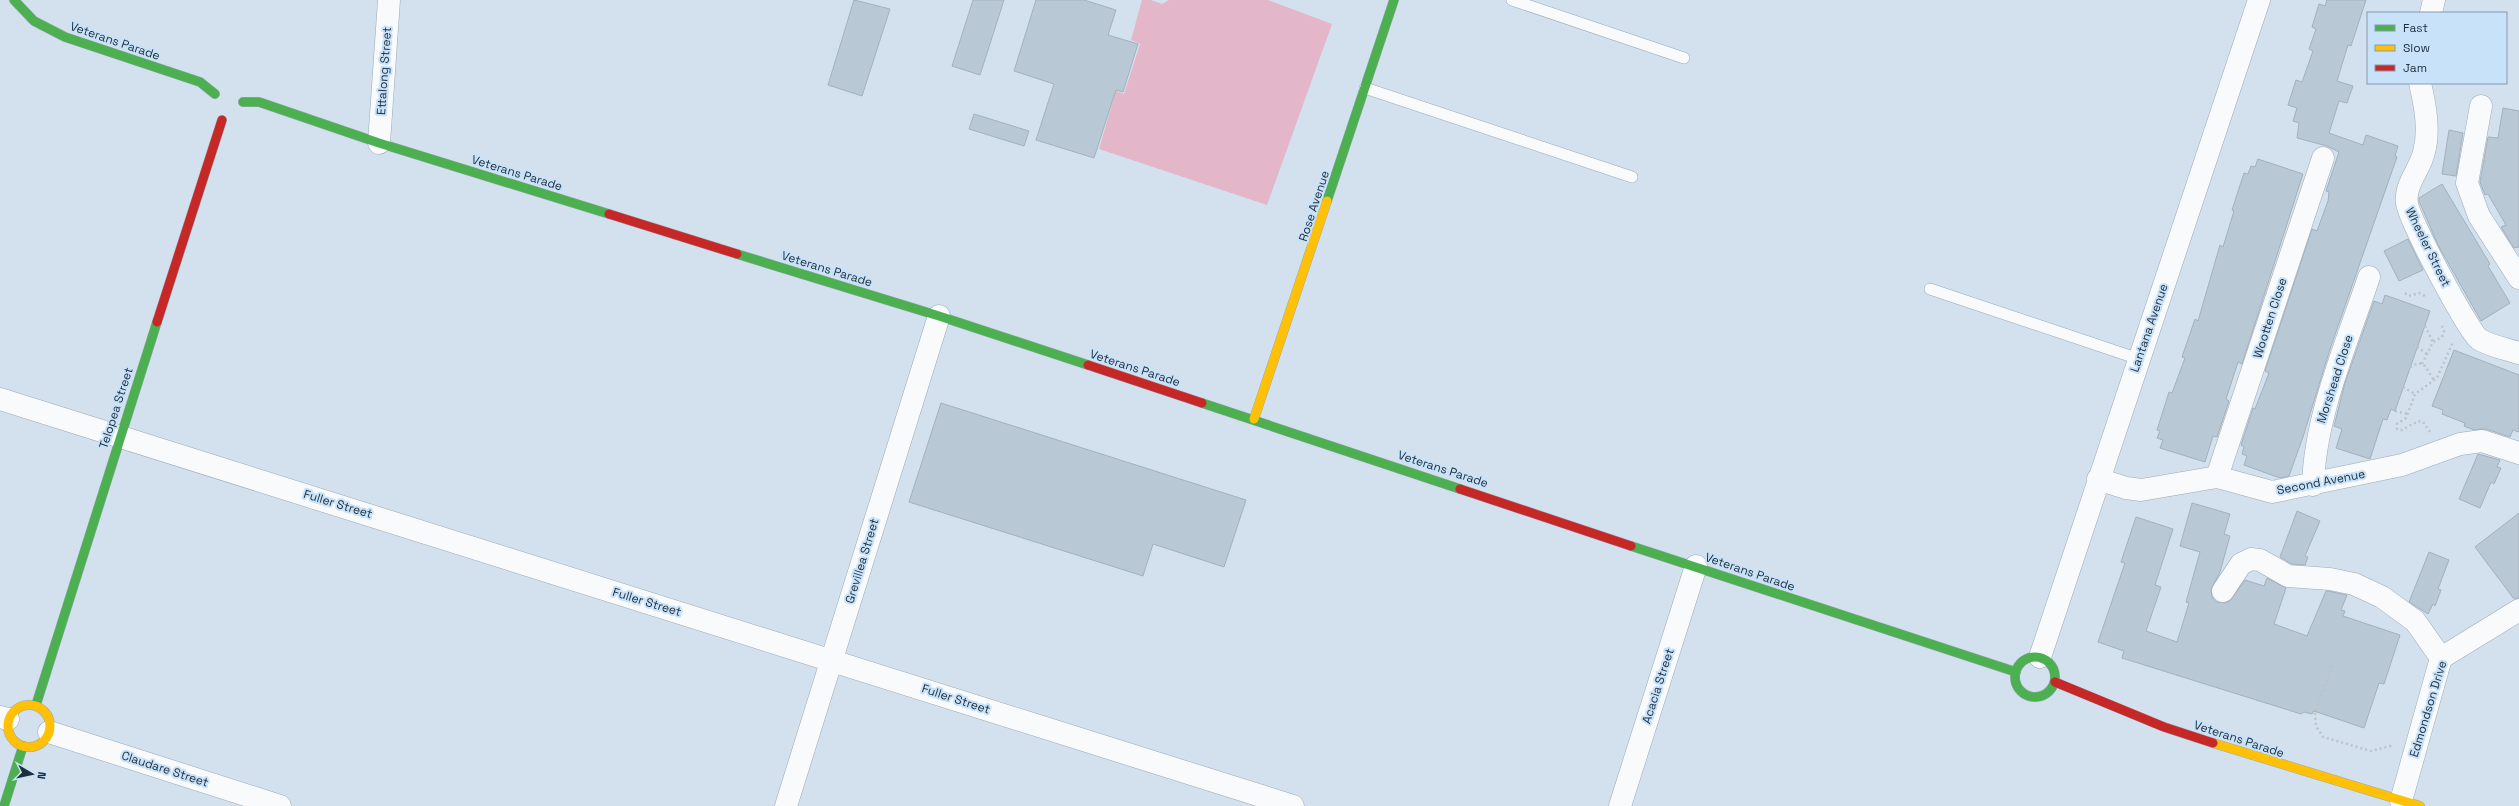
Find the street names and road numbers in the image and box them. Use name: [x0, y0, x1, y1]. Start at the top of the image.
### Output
street label: Veterans Parade: [68, 18, 162, 64]
street label: Ettalong Street: [373, 26, 395, 116]
street label: Veterans Parade: [470, 152, 564, 194]
street label: Rose Avenue: [1295, 168, 1333, 244]
street label: Wheeler Street: [2402, 205, 2454, 289]
street label: Veterans Parade: [780, 248, 874, 290]
street label: Wootten Close: [2249, 276, 2291, 360]
street label: Lantana Avenue: [2126, 282, 2172, 374]
street label: Morshead Close: [2313, 333, 2357, 425]
street label: Veterans Parade: [1088, 346, 1182, 390]
street label: Telopea Street: [95, 365, 137, 451]
street label: Veterans Parade: [1396, 447, 1490, 491]
street label: Second Avenue: [2276, 466, 2366, 498]
street label: Fuller Street: [302, 486, 374, 522]
street label: Grevillea Street: [841, 517, 883, 605]
street label: Veterans Parade: [1703, 549, 1797, 595]
street label: Fuller Street: [611, 584, 683, 620]
street label: Acacia Street: [1638, 646, 1678, 726]
street label: Edmondson Drive: [2406, 659, 2450, 759]
street label: Fuller Street: [920, 680, 992, 718]
street label: Veterans Parade: [2192, 717, 2286, 761]
street label: Claudare Street: [119, 747, 211, 791]

